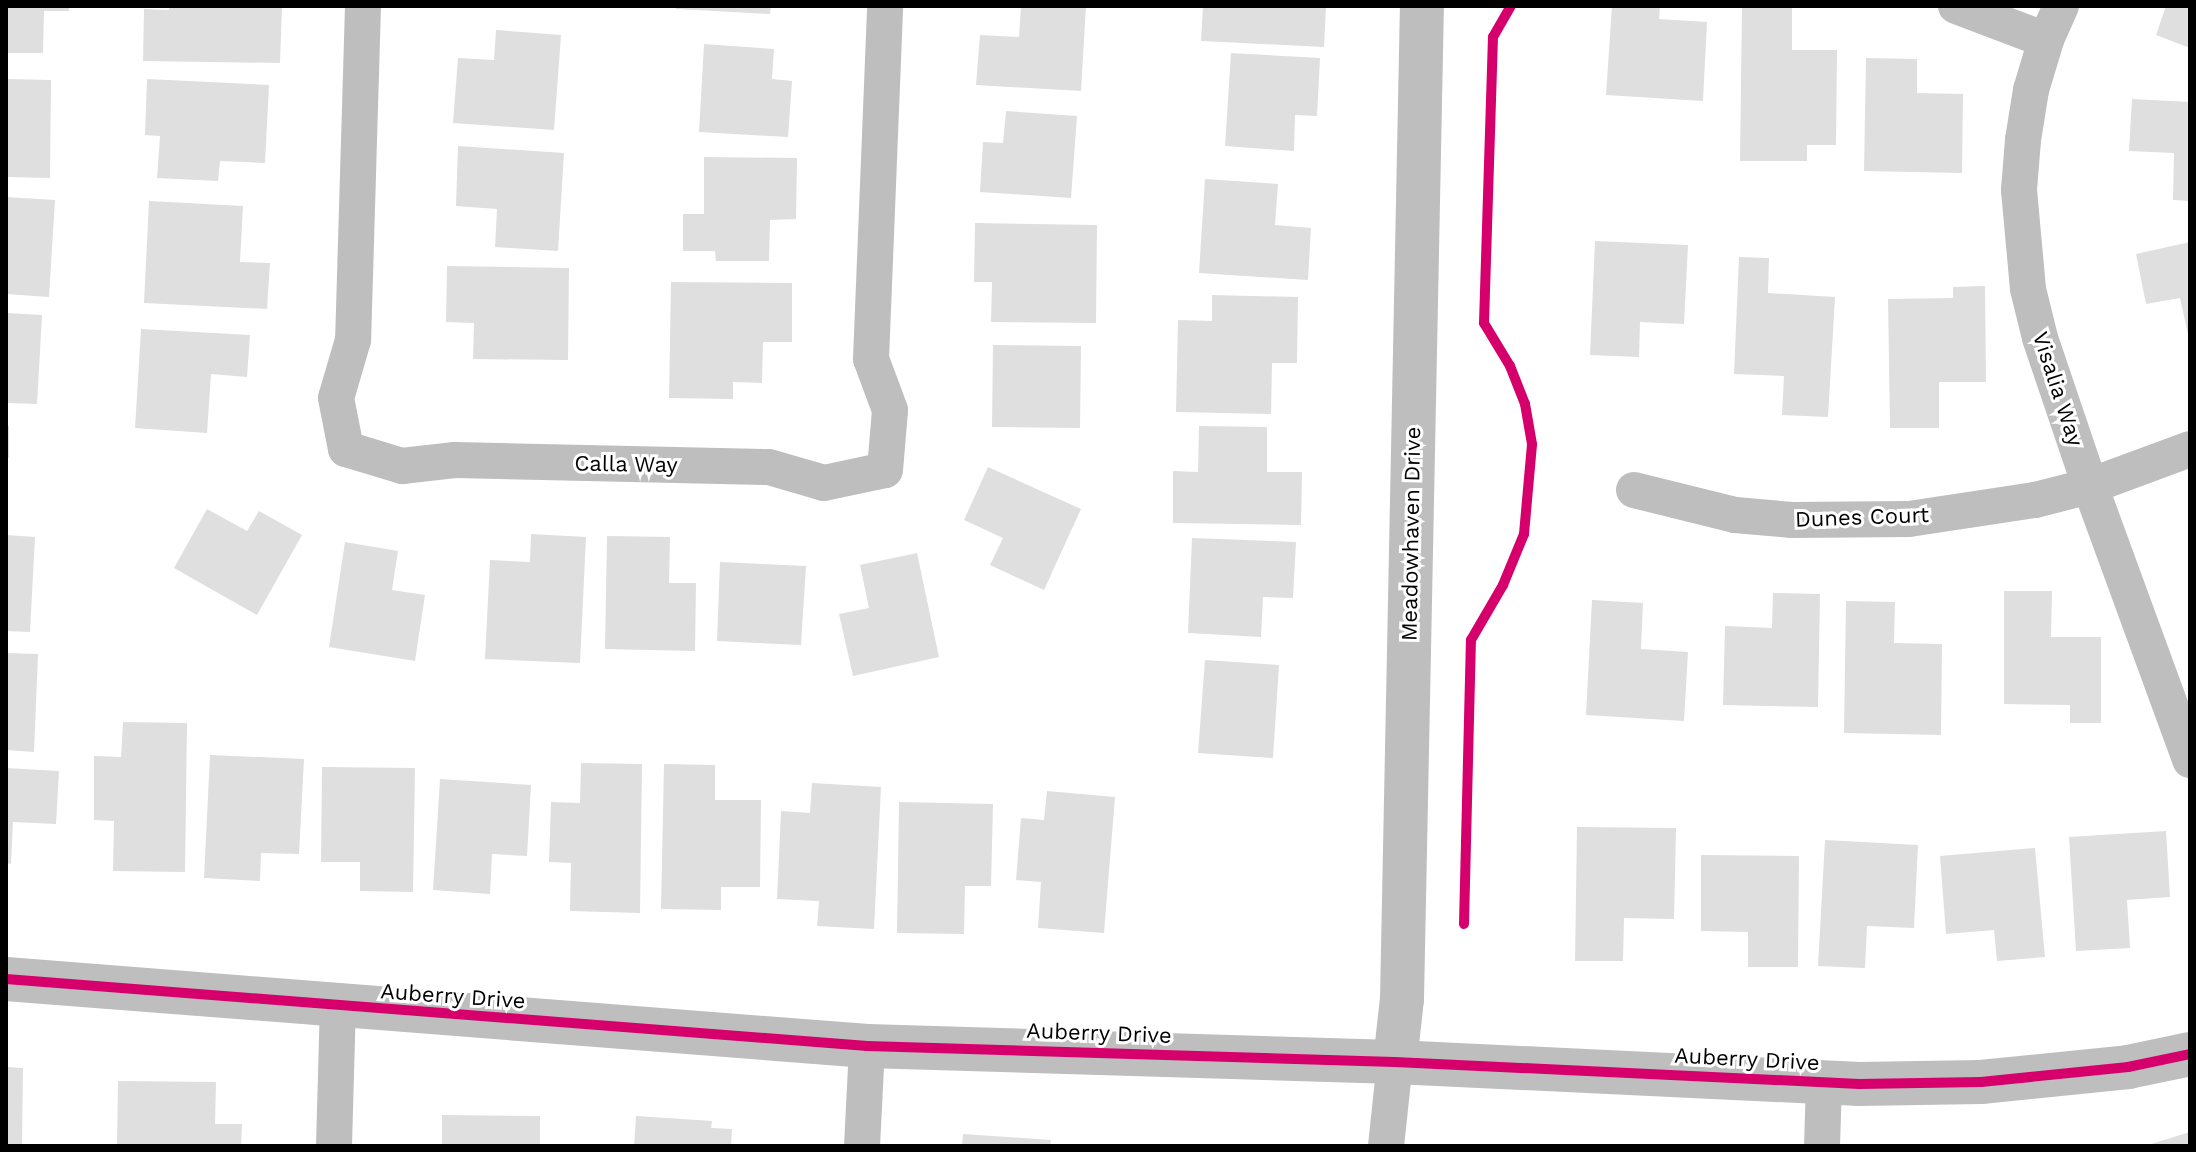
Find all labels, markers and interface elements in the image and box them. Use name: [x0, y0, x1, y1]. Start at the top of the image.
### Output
street label: Visalia Way: [2027, 328, 2089, 450]
street label: Meadowhaven Drive: [1396, 427, 1426, 641]
street label: Calla Way: [574, 450, 678, 478]
street label: Dunes Court: [1794, 501, 1930, 533]
street label: Auberry Drive: [379, 978, 527, 1014]
street label: Auberry Drive: [1026, 1017, 1172, 1049]
street label: Auberry Drive: [1673, 1042, 1821, 1076]

